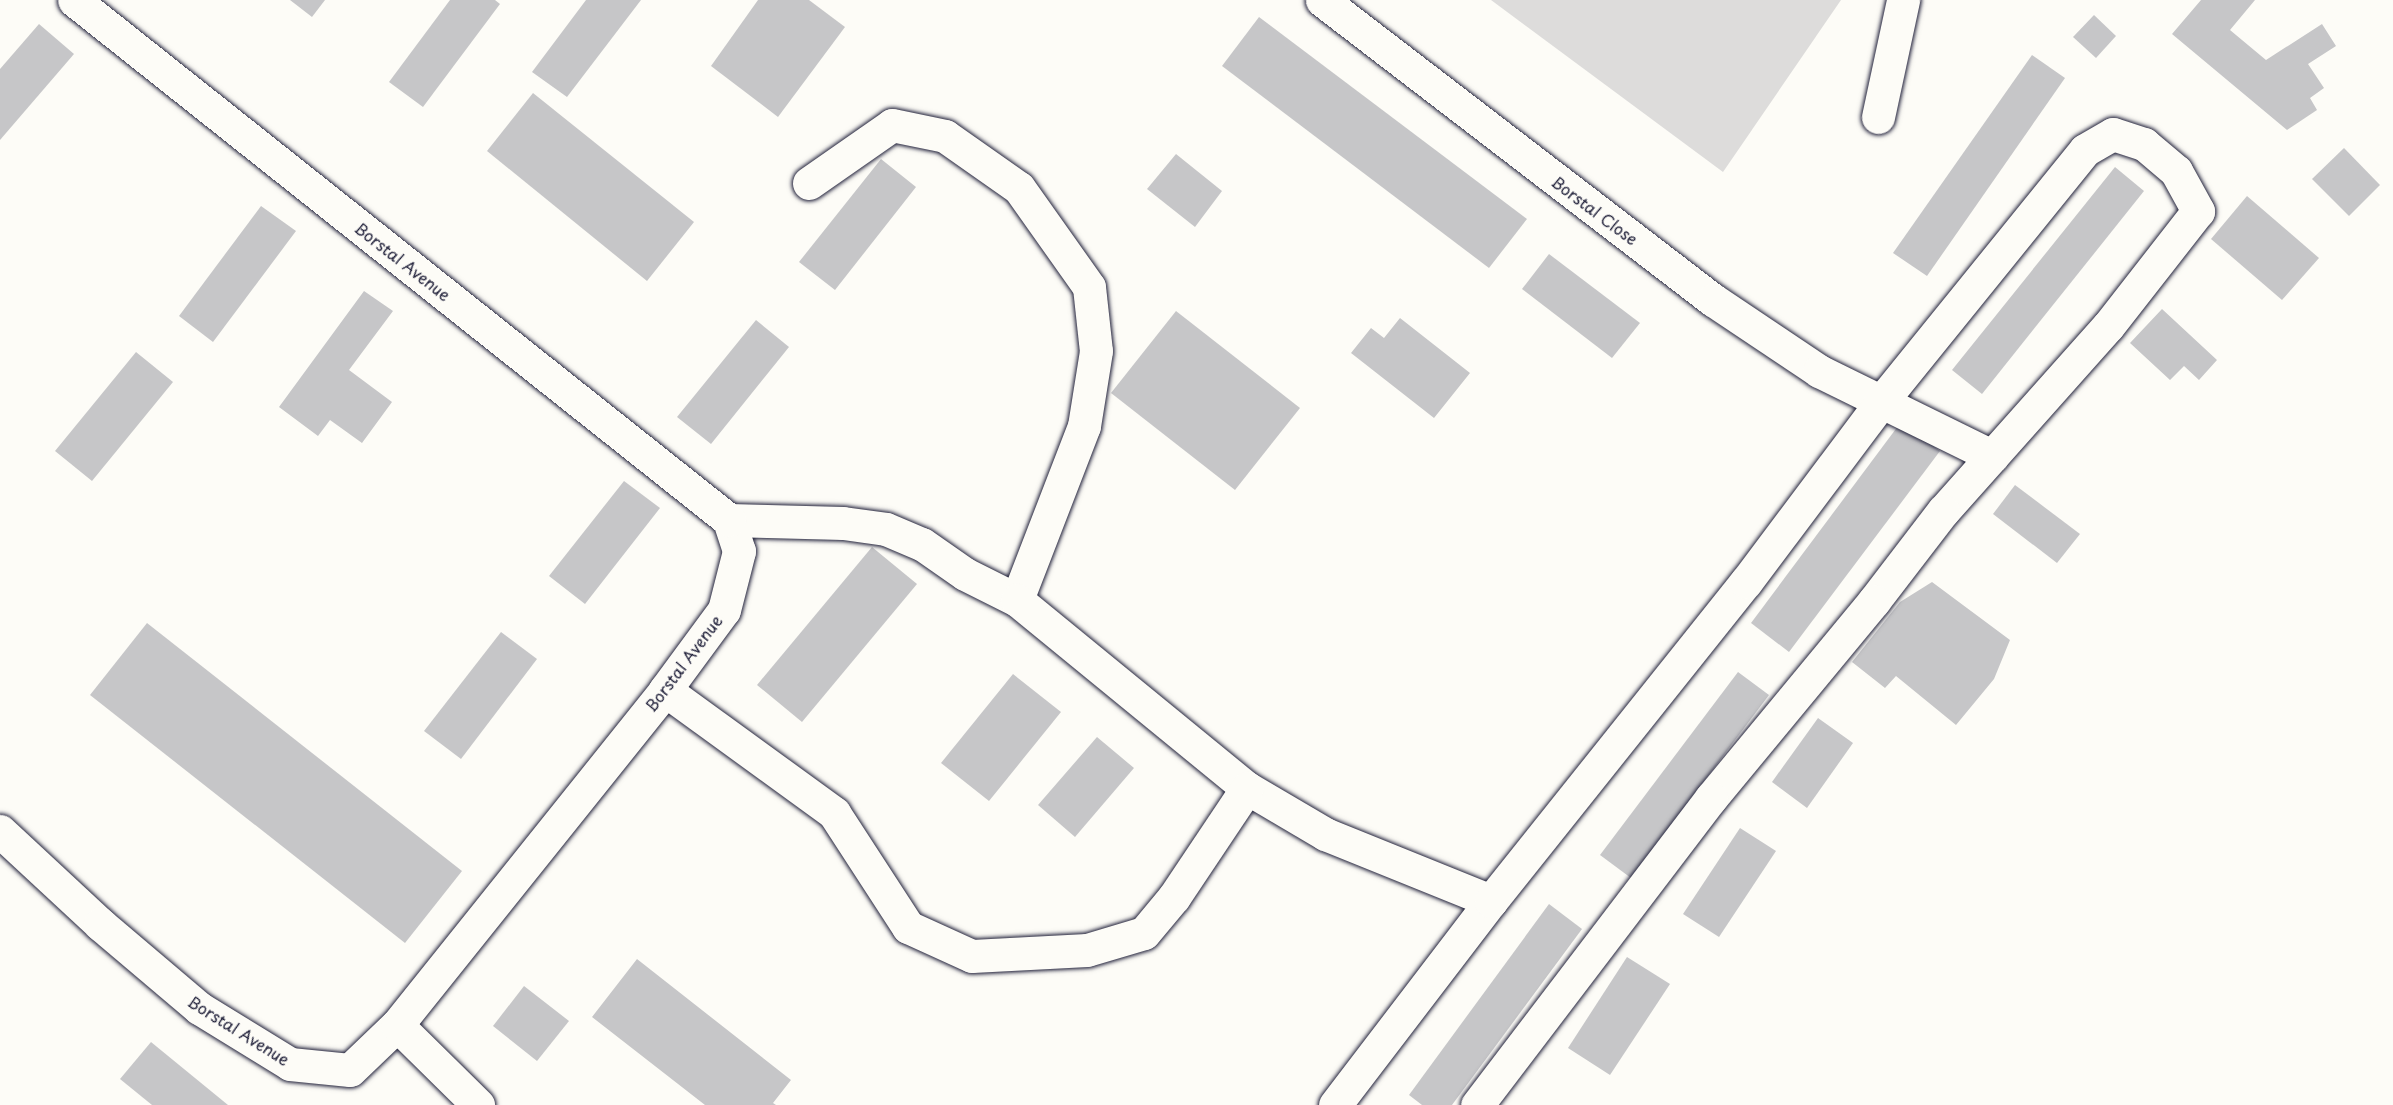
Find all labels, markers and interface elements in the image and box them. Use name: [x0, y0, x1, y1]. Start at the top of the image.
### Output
street label: Borstal Close: [1548, 171, 1642, 249]
street label: Borstal Avenue: [351, 218, 455, 304]
street label: Borstal Avenue: [640, 611, 726, 715]
street label: Borstal Avenue: [185, 991, 293, 1069]

